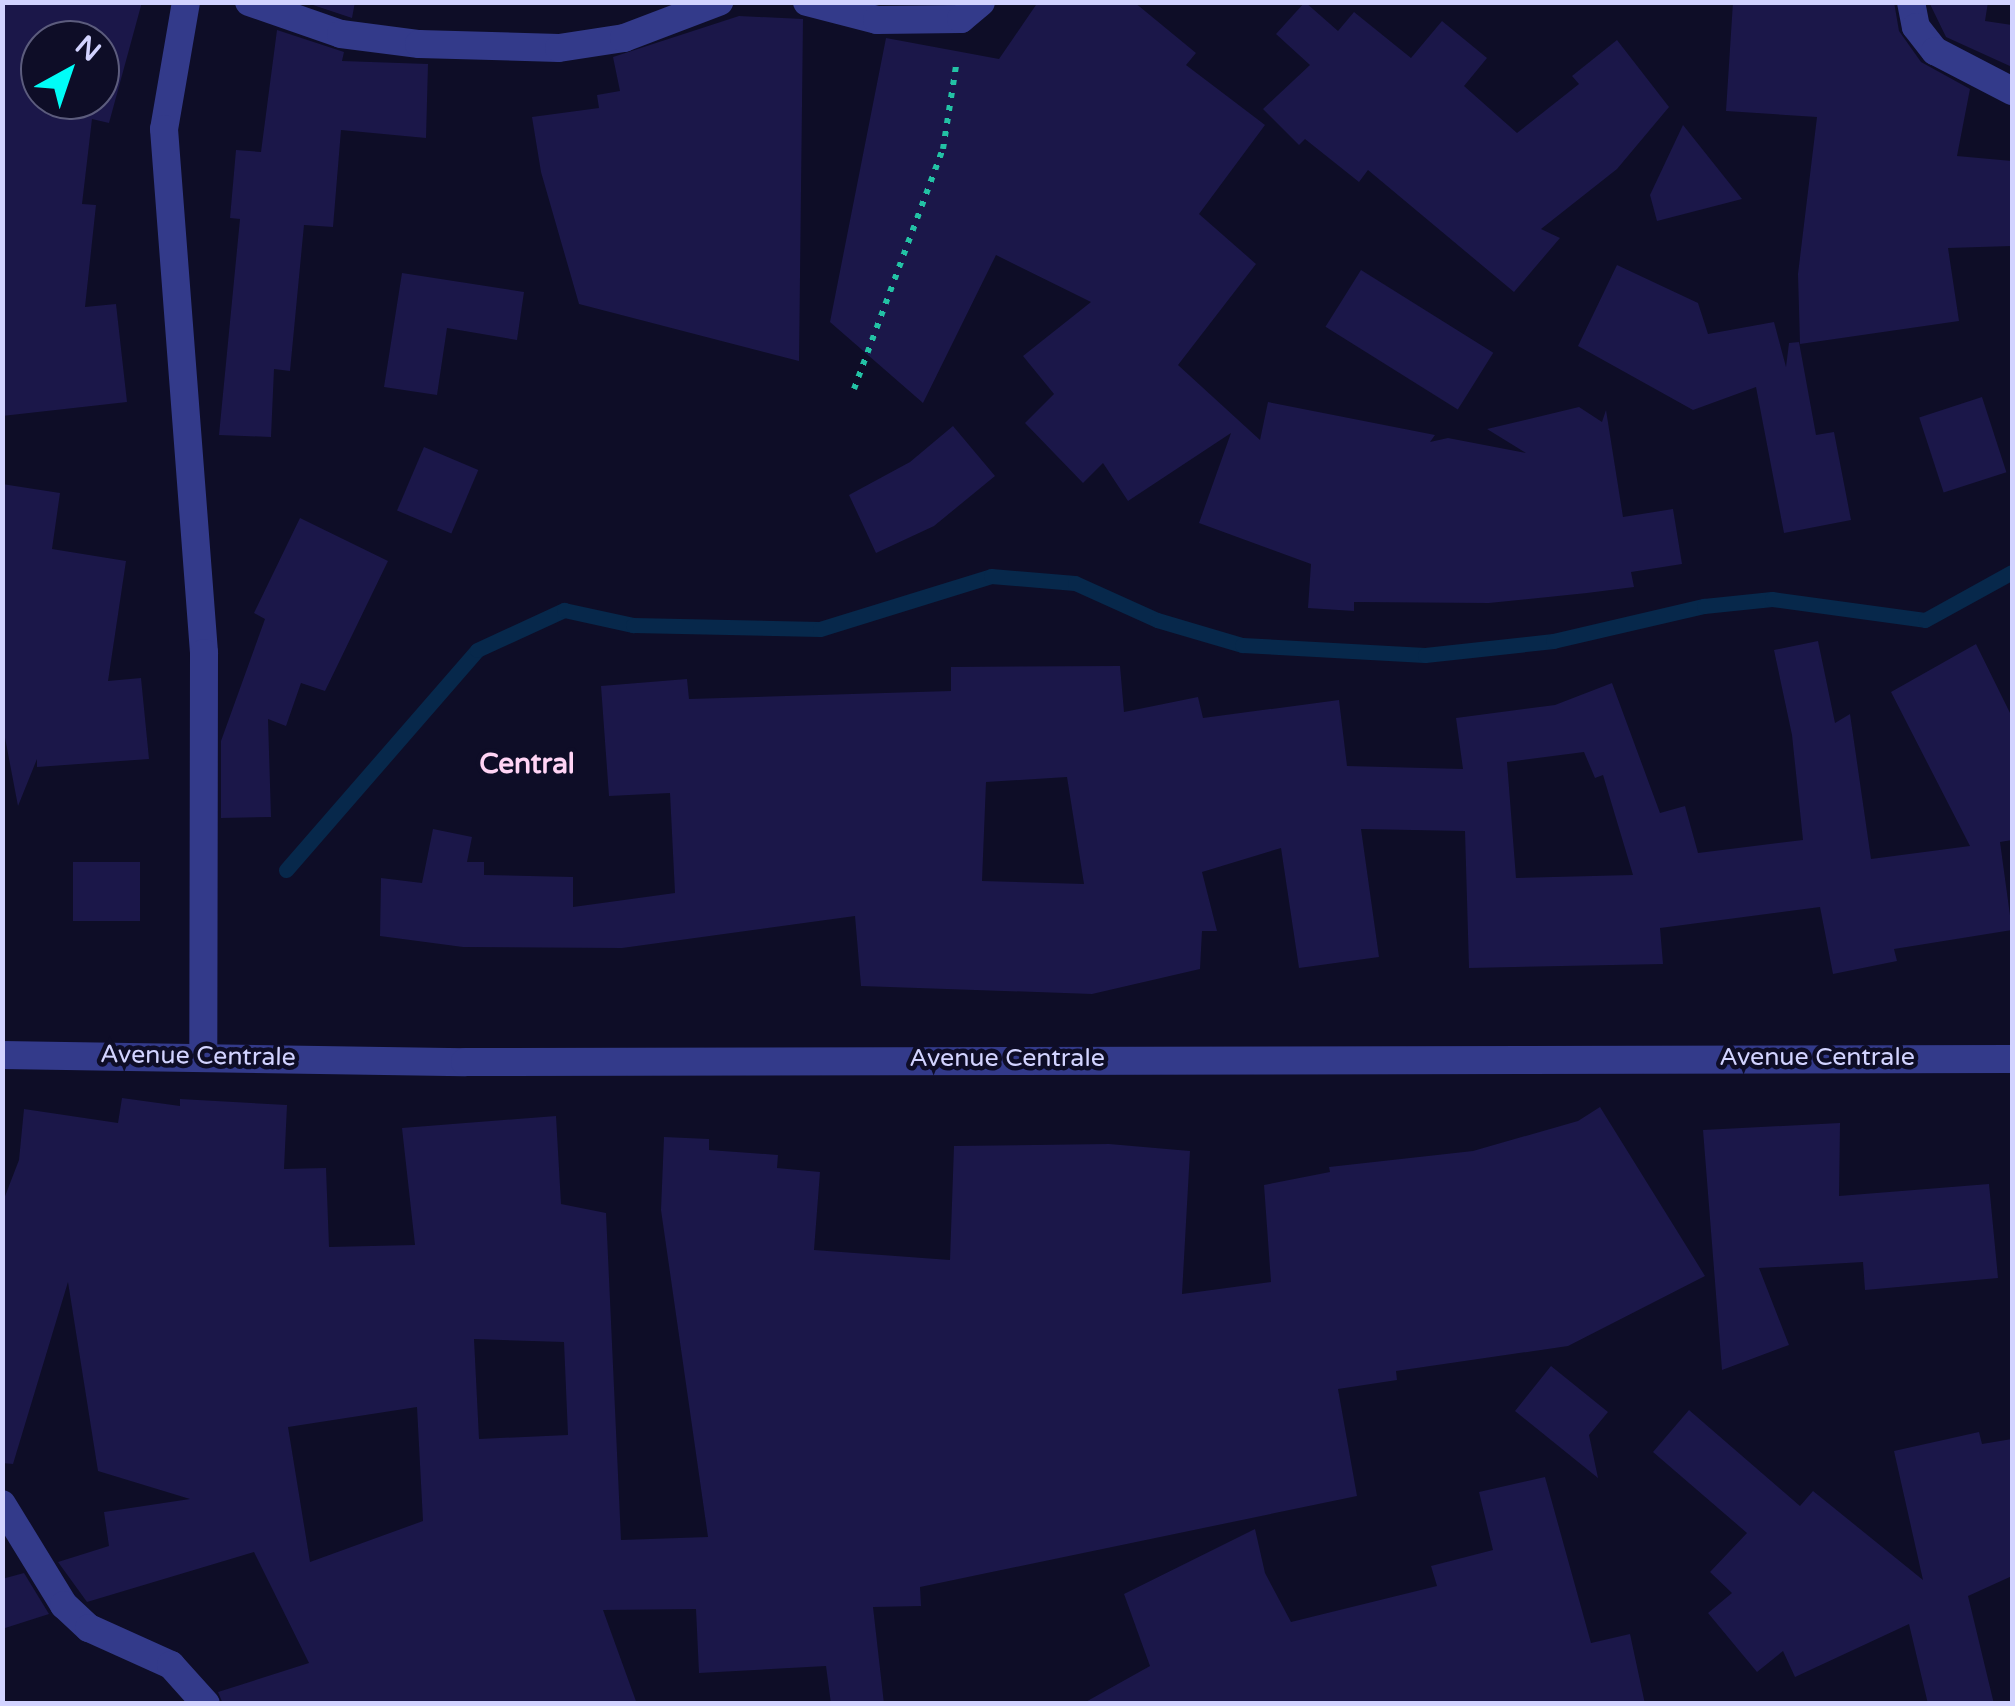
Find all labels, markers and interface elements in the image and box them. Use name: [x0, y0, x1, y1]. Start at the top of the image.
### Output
north arrow: [20, 20, 120, 120]
text: N: [68, 28, 108, 69]
district label: Central: [479, 747, 575, 781]
street label: Avenue Centrale: [100, 1039, 296, 1073]
street label: Avenue Centrale: [1719, 1042, 1915, 1072]
street label: Avenue Centrale: [909, 1043, 1105, 1073]

